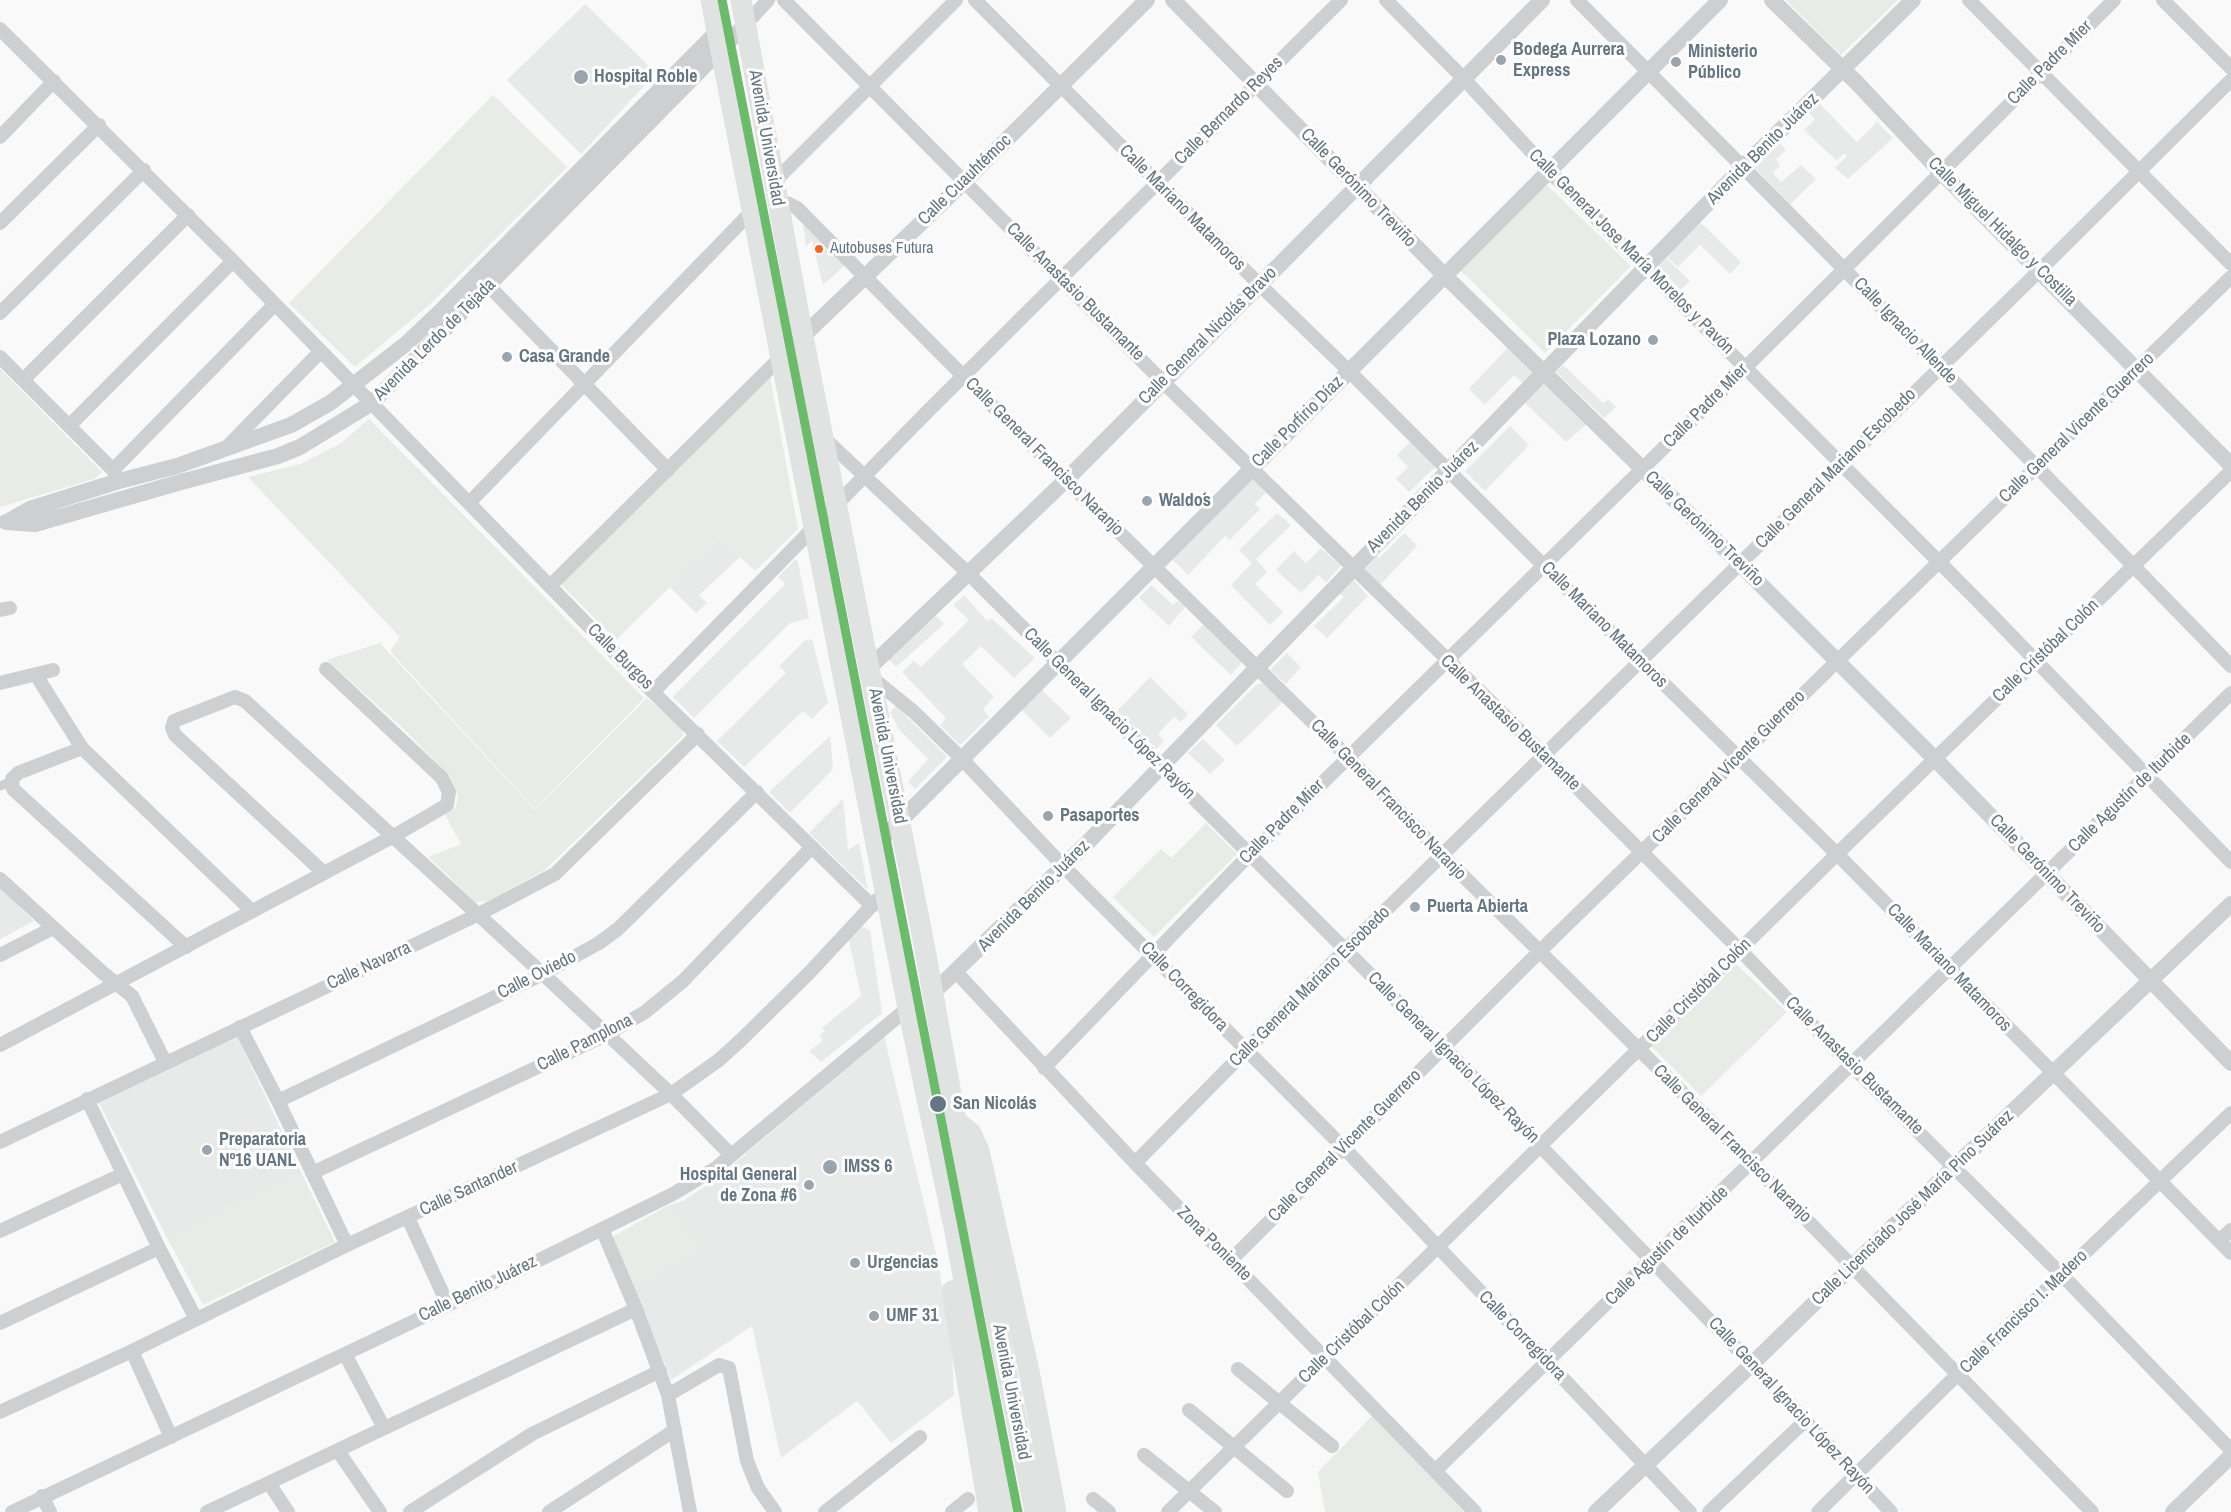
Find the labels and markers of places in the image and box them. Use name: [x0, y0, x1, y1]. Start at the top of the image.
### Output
place label: Bodega Aurrera Express: [1513, 39, 1625, 82]
place label: Ministerio Público: [1688, 41, 1758, 84]
marker: Bodega Aurrera Express: [1494, 53, 1508, 67]
marker: Ministerio Público: [1669, 55, 1683, 69]
place label: Hospital Roble: [594, 66, 697, 88]
marker: Hospital Roble: [572, 68, 590, 86]
place label: Autobuses Futura: [830, 239, 934, 259]
marker: Autobuses Futura: [813, 243, 825, 255]
place label: Plaza Lozano: [1547, 329, 1641, 351]
marker: Plaza Lozano: [1646, 333, 1660, 347]
place label: Casa Grande: [519, 346, 610, 368]
marker: Casa Grande: [500, 350, 514, 364]
place label: Waldo´s: [1159, 490, 1211, 512]
marker: Waldo´s: [1140, 494, 1154, 508]
place label: Pasaportes: [1060, 805, 1140, 827]
marker: Pasaportes: [1041, 809, 1055, 823]
place label: Puerta Abierta: [1427, 896, 1528, 918]
marker: Puerta Abierta: [1408, 900, 1422, 914]
place label: San Nicolás: [953, 1093, 1037, 1115]
marker: San Nicolás: [928, 1094, 948, 1114]
place label: Preparatoria Nº16 UANL: [219, 1129, 306, 1172]
marker: Preparatoria Nº16 UANL: [200, 1143, 214, 1157]
place label: IMSS 6: [844, 1156, 892, 1178]
marker: IMSS 6: [821, 1158, 839, 1176]
place label: Hospital General de Zona #6: [680, 1164, 797, 1206]
marker: Hospital General de Zona #6: [802, 1178, 816, 1192]
place label: Urgencias: [867, 1252, 938, 1274]
marker: Urgencias: [848, 1256, 862, 1270]
place label: UMF 31: [886, 1305, 938, 1327]
marker: UMF 31: [867, 1309, 881, 1323]

